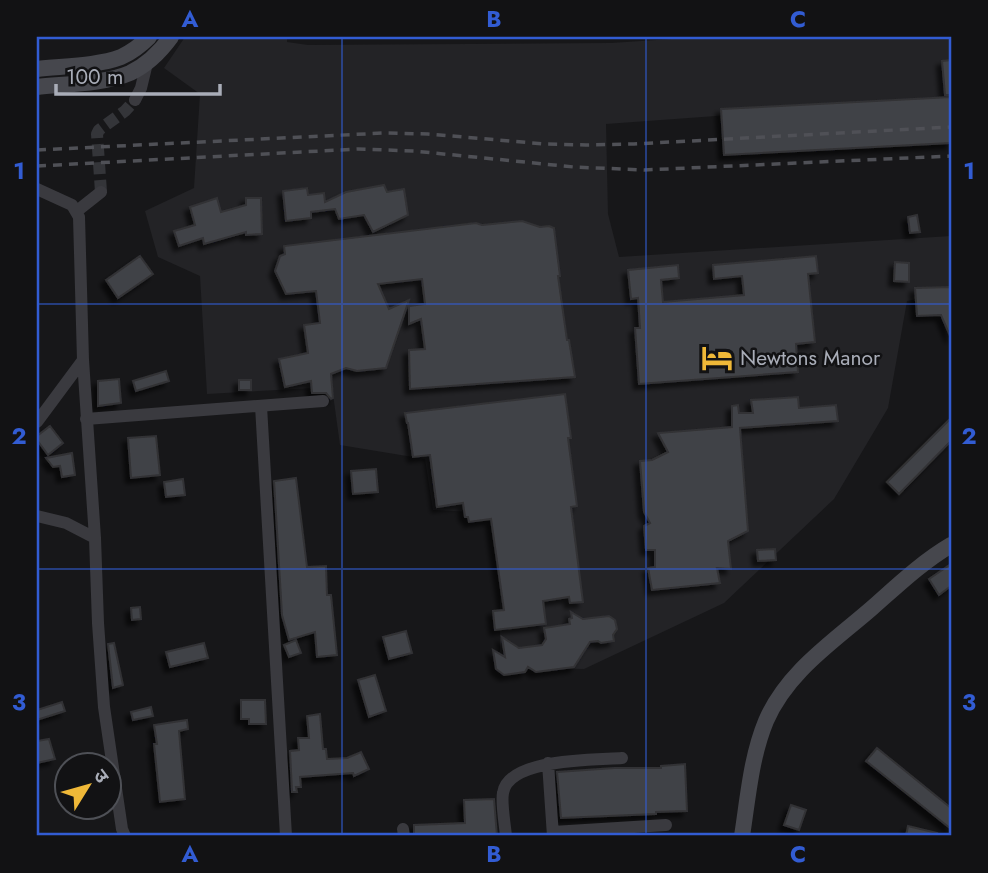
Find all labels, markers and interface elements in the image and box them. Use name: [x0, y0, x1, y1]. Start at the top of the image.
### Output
text: A: [181, 2, 199, 36]
text: B: [486, 2, 502, 36]
text: C: [790, 2, 806, 36]
scale bar: [56, 52, 220, 96]
text: 100 m: [66, 62, 123, 92]
text: 1: [13, 154, 25, 188]
text: 1: [963, 154, 975, 188]
hotel icon: Newtons Manor: [700, 341, 734, 375]
place label: Newtons Manor: [740, 343, 881, 373]
text: 2: [11, 419, 27, 453]
text: 2: [961, 419, 977, 453]
text: 3: [12, 685, 26, 719]
text: 3: [962, 685, 976, 719]
north arrow: [52, 750, 122, 820]
text: उ: [87, 764, 116, 789]
text: A: [181, 837, 199, 871]
text: B: [486, 837, 502, 871]
text: C: [790, 837, 806, 871]

